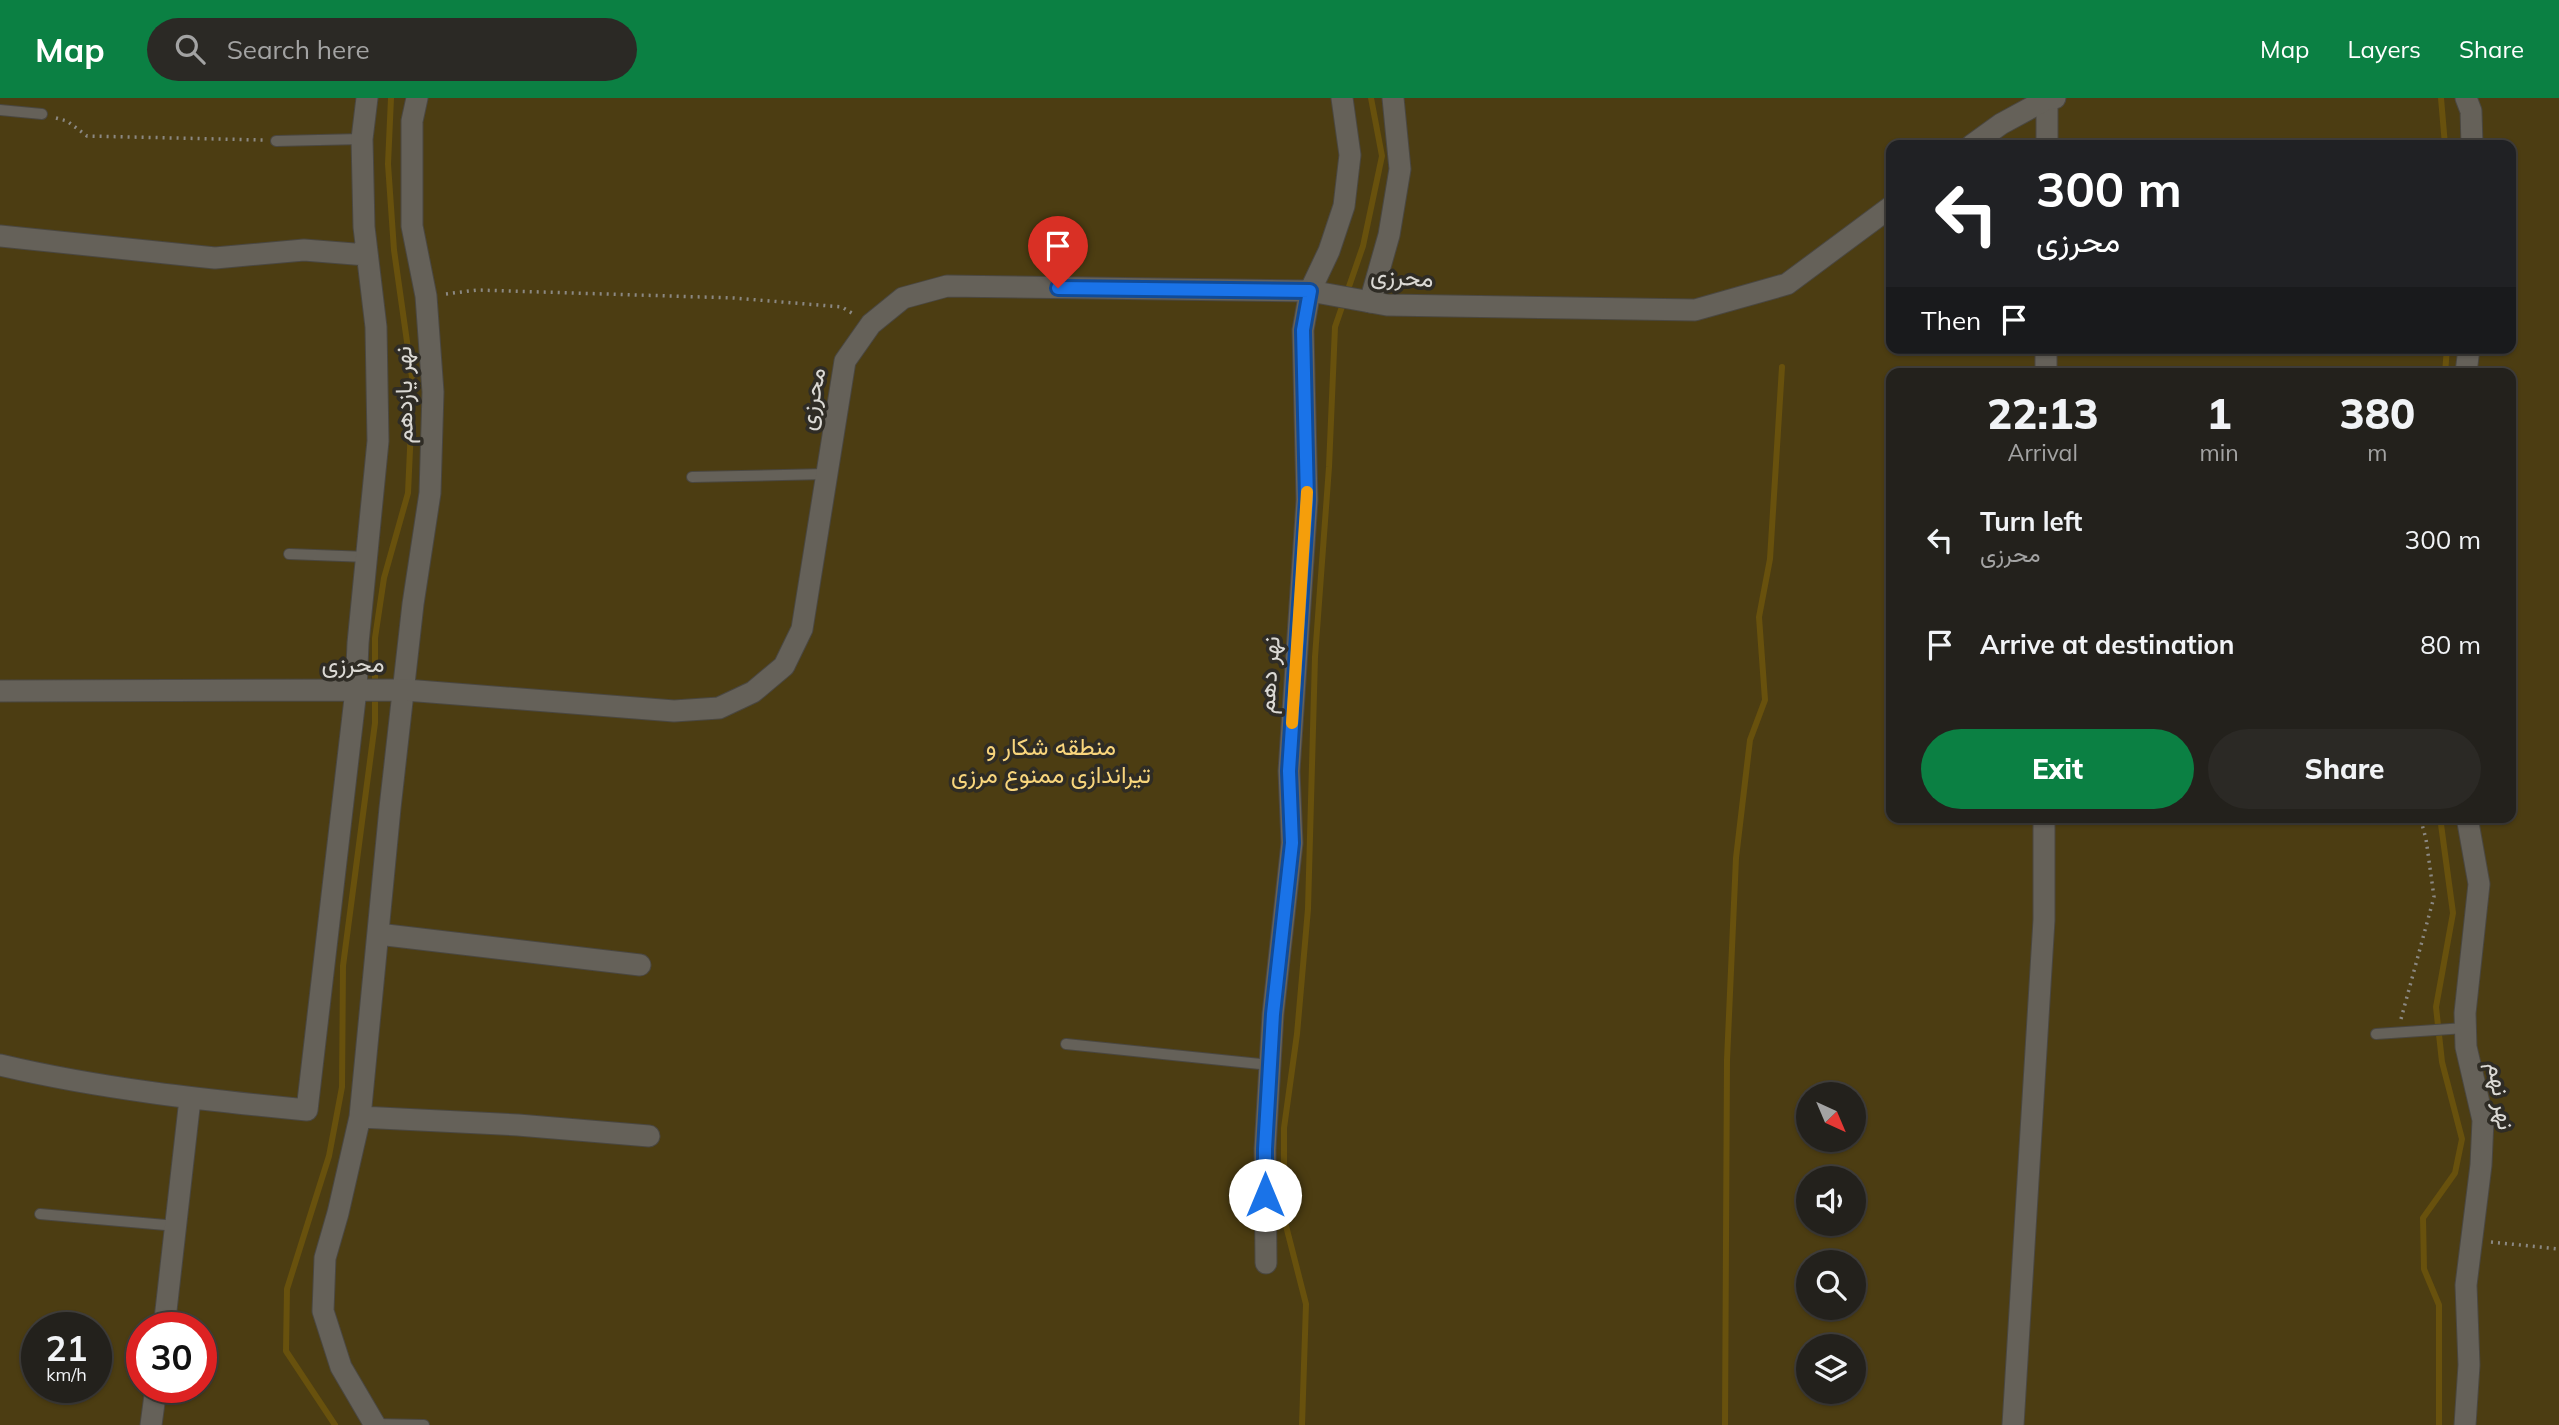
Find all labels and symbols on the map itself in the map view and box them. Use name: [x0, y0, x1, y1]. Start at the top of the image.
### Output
pin: [1028, 216, 1088, 288]
street label: محرزی: [1369, 259, 1435, 294]
street label: نهر یازدهم: [387, 346, 421, 444]
street label: محرزی: [791, 365, 832, 433]
street label: نهر دهم: [1250, 635, 1288, 715]
street label: محرزی: [321, 648, 385, 679]
park label: منطقه شکار و تیراندازی ممنوع مرزی: [951, 731, 1151, 791]
street label: نهر نهم: [2480, 1060, 2522, 1132]
north arrow: [1796, 1082, 1866, 1152]
position arrow: [1228, 1158, 1302, 1232]
speed limit sign: 30: [126, 1312, 217, 1403]

